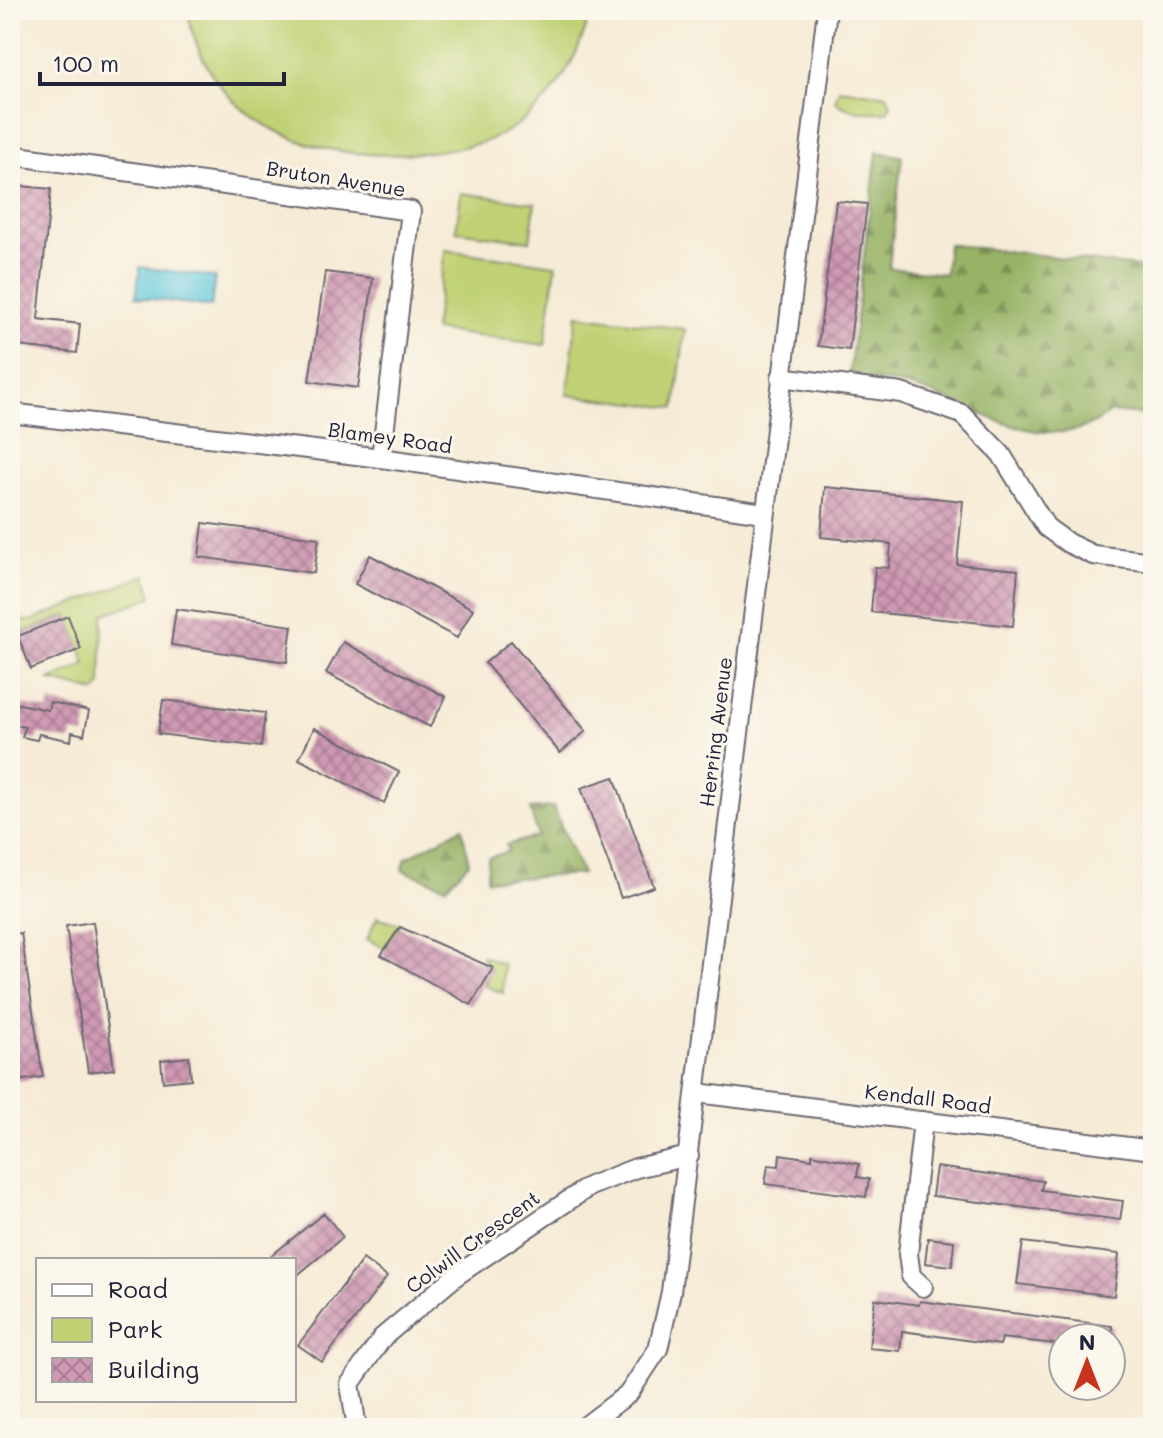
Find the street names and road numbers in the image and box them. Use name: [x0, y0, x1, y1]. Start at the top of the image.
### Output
street label: Bruton Avenue: [265, 154, 408, 202]
street label: Blamey Road: [326, 415, 454, 459]
street label: Herring Avenue: [693, 655, 737, 808]
street label: Kendall Road: [864, 1077, 993, 1119]
street label: Colwill Crescent: [400, 1184, 545, 1299]

